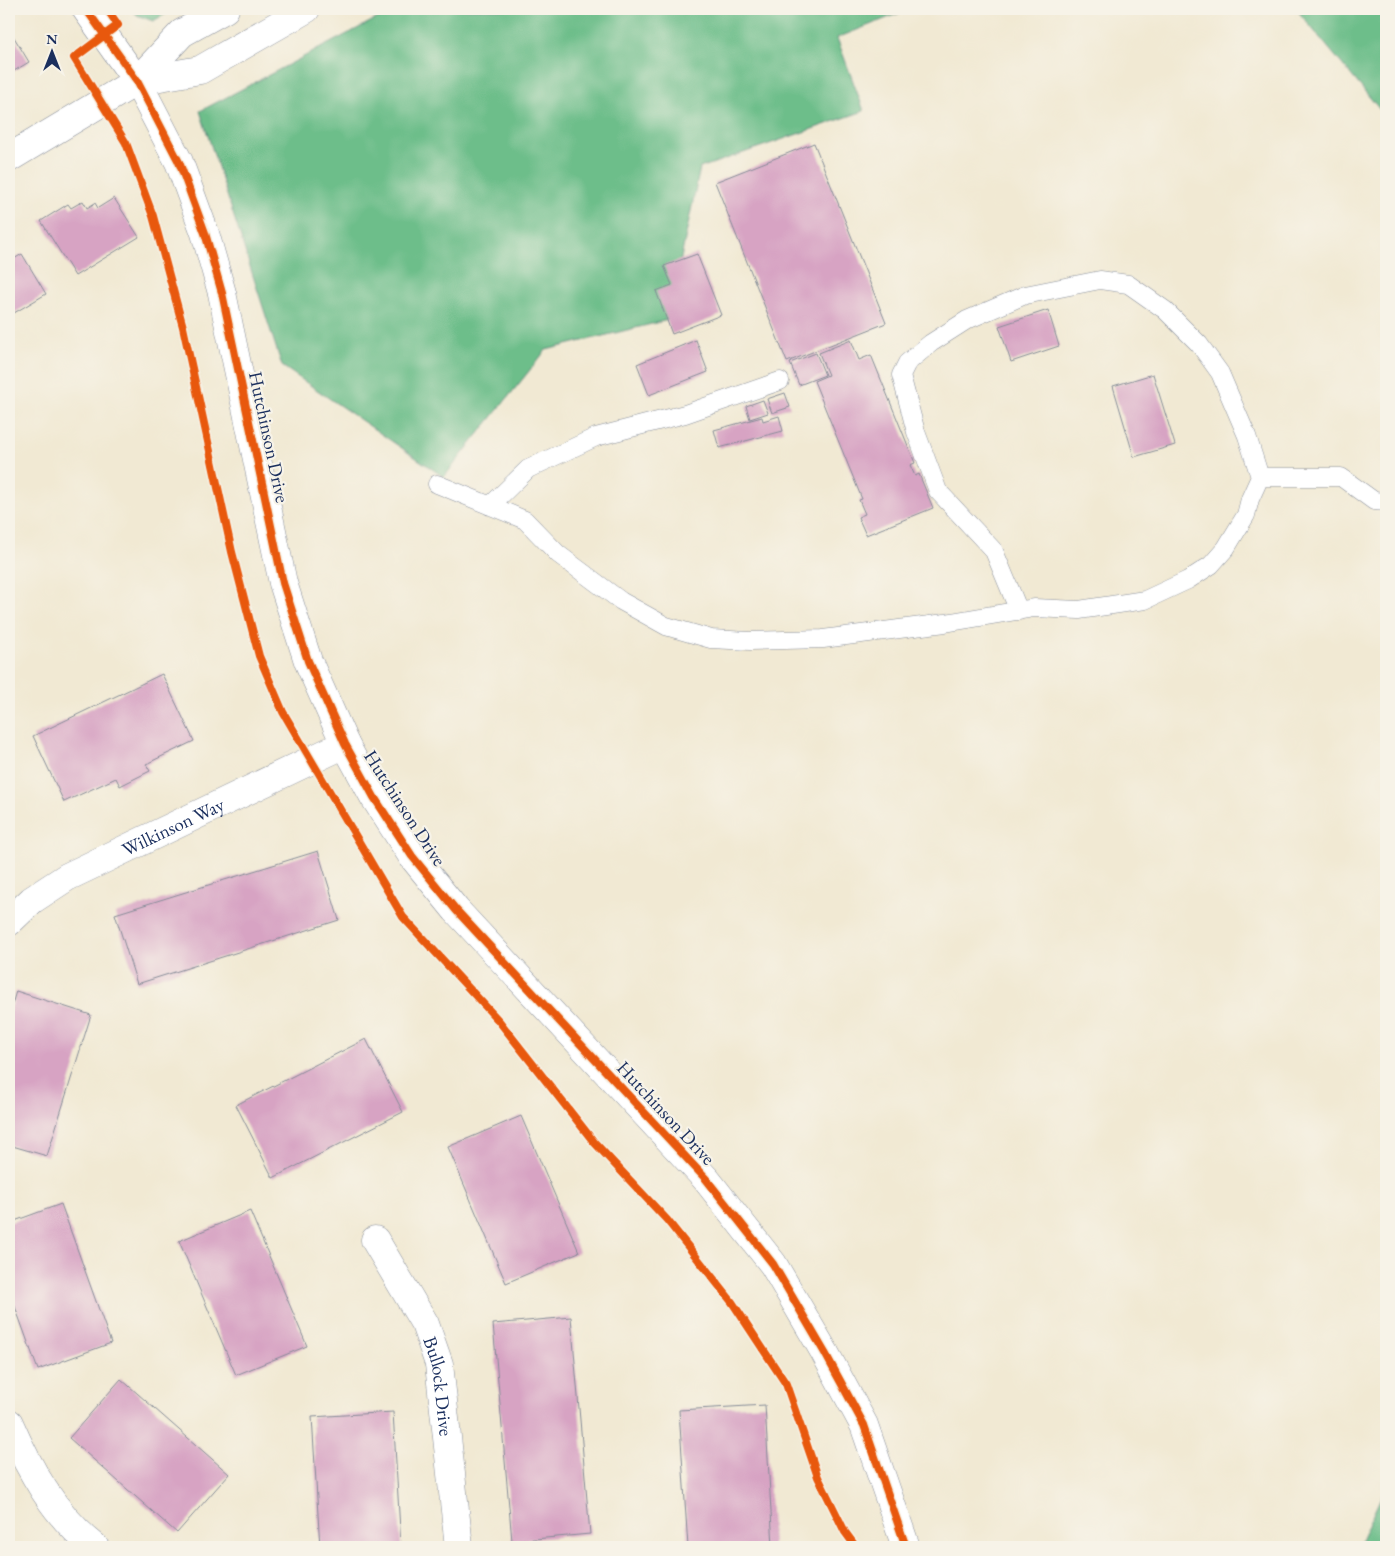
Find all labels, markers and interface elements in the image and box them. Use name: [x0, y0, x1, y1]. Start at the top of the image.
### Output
north arrow: [28, 28, 78, 78]
text: N: [46, 30, 58, 48]
street label: Hutchinson Drive: [243, 369, 295, 505]
street label: Hutchinson Drive: [358, 745, 452, 871]
street label: Wilkinson Way: [118, 791, 229, 862]
street label: Hutchinson Drive: [611, 1056, 721, 1170]
street label: Bullock Drive: [418, 1333, 459, 1437]

